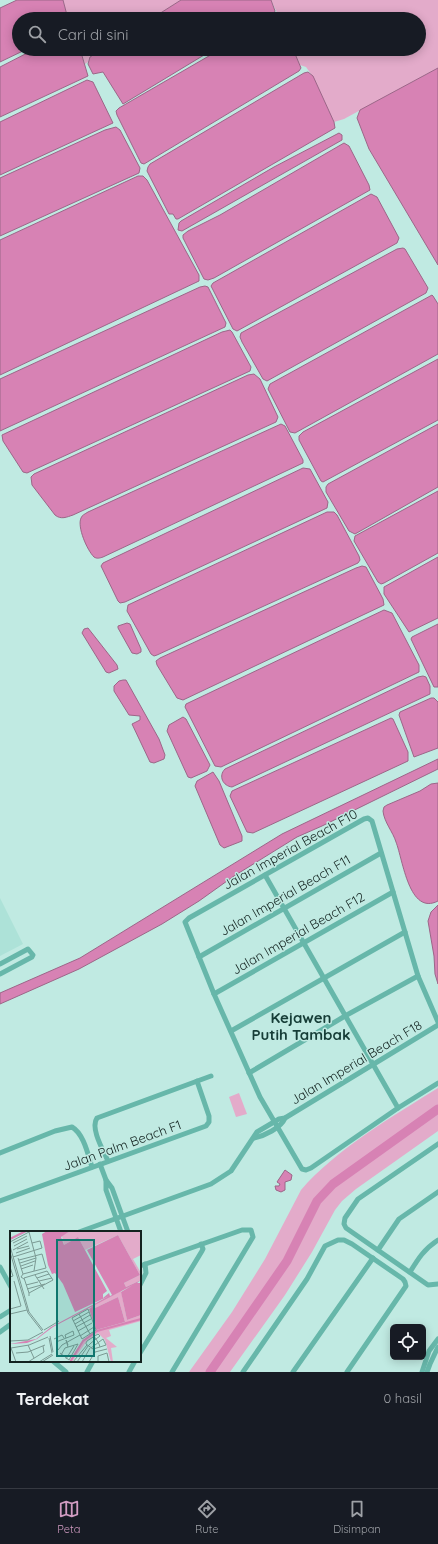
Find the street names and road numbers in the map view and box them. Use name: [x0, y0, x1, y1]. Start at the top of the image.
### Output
street label: Jalan Imperial Beach F10: [220, 805, 360, 893]
street label: Jalan Imperial Beach F11: [217, 851, 353, 939]
street label: Jalan Imperial Beach F12: [229, 888, 367, 978]
street label: Jalan Imperial Beach F18: [287, 1016, 425, 1108]
street label: Jalan Palm Beach F1: [61, 1116, 183, 1174]

